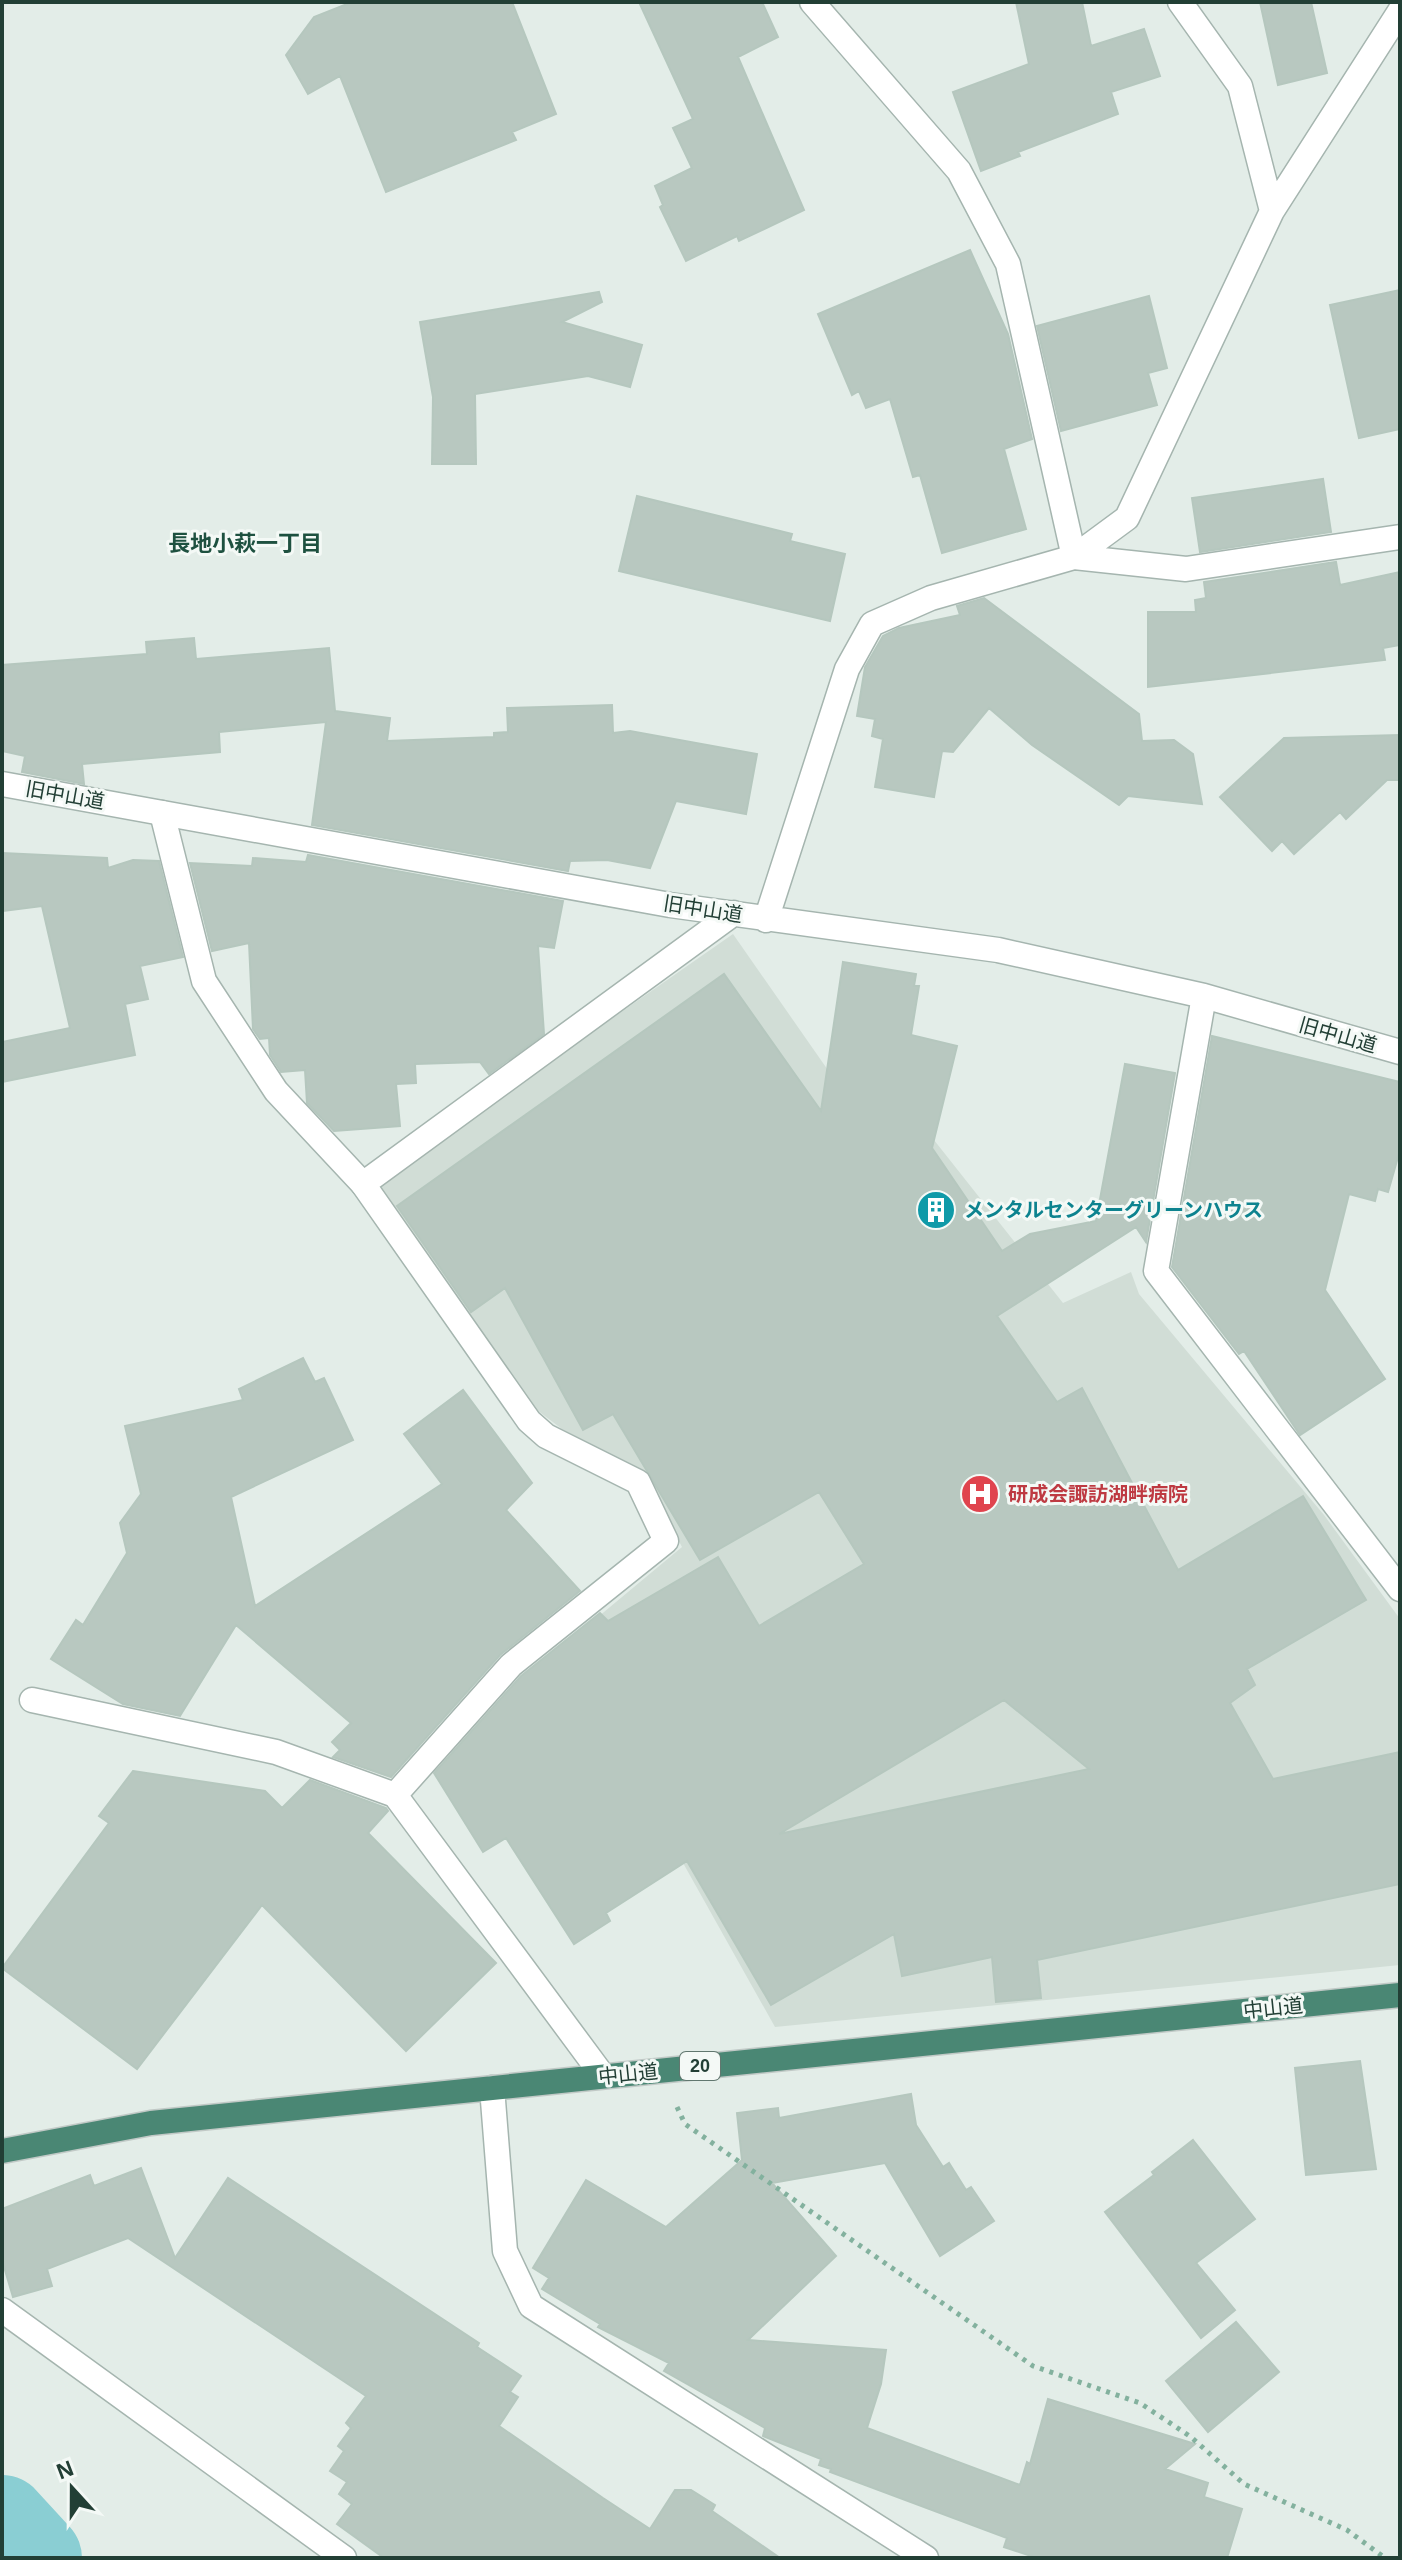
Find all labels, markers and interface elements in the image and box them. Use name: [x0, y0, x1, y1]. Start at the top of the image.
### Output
district label: 長地小萩一丁目: [168, 531, 322, 556]
street label: 旧中山道: [24, 777, 106, 813]
street label: 旧中山道: [662, 892, 744, 926]
street label: 旧中山道: [1297, 1013, 1379, 1057]
building icon: メンタルセンターグリーンハウス: [915, 1189, 957, 1231]
place label: メンタルセンターグリーンハウス: [964, 1199, 1263, 1221]
hospital icon: 研成会諏訪湖畔病院: [959, 1473, 1001, 1515]
place label: 研成会諏訪湖畔病院: [1008, 1483, 1188, 1505]
street label: 中山道: [1242, 1994, 1304, 2022]
road number: 20: [680, 2052, 720, 2080]
street label: 中山道: [597, 2060, 659, 2088]
north arrow: [32, 2448, 112, 2528]
text: N: [53, 2455, 77, 2484]

